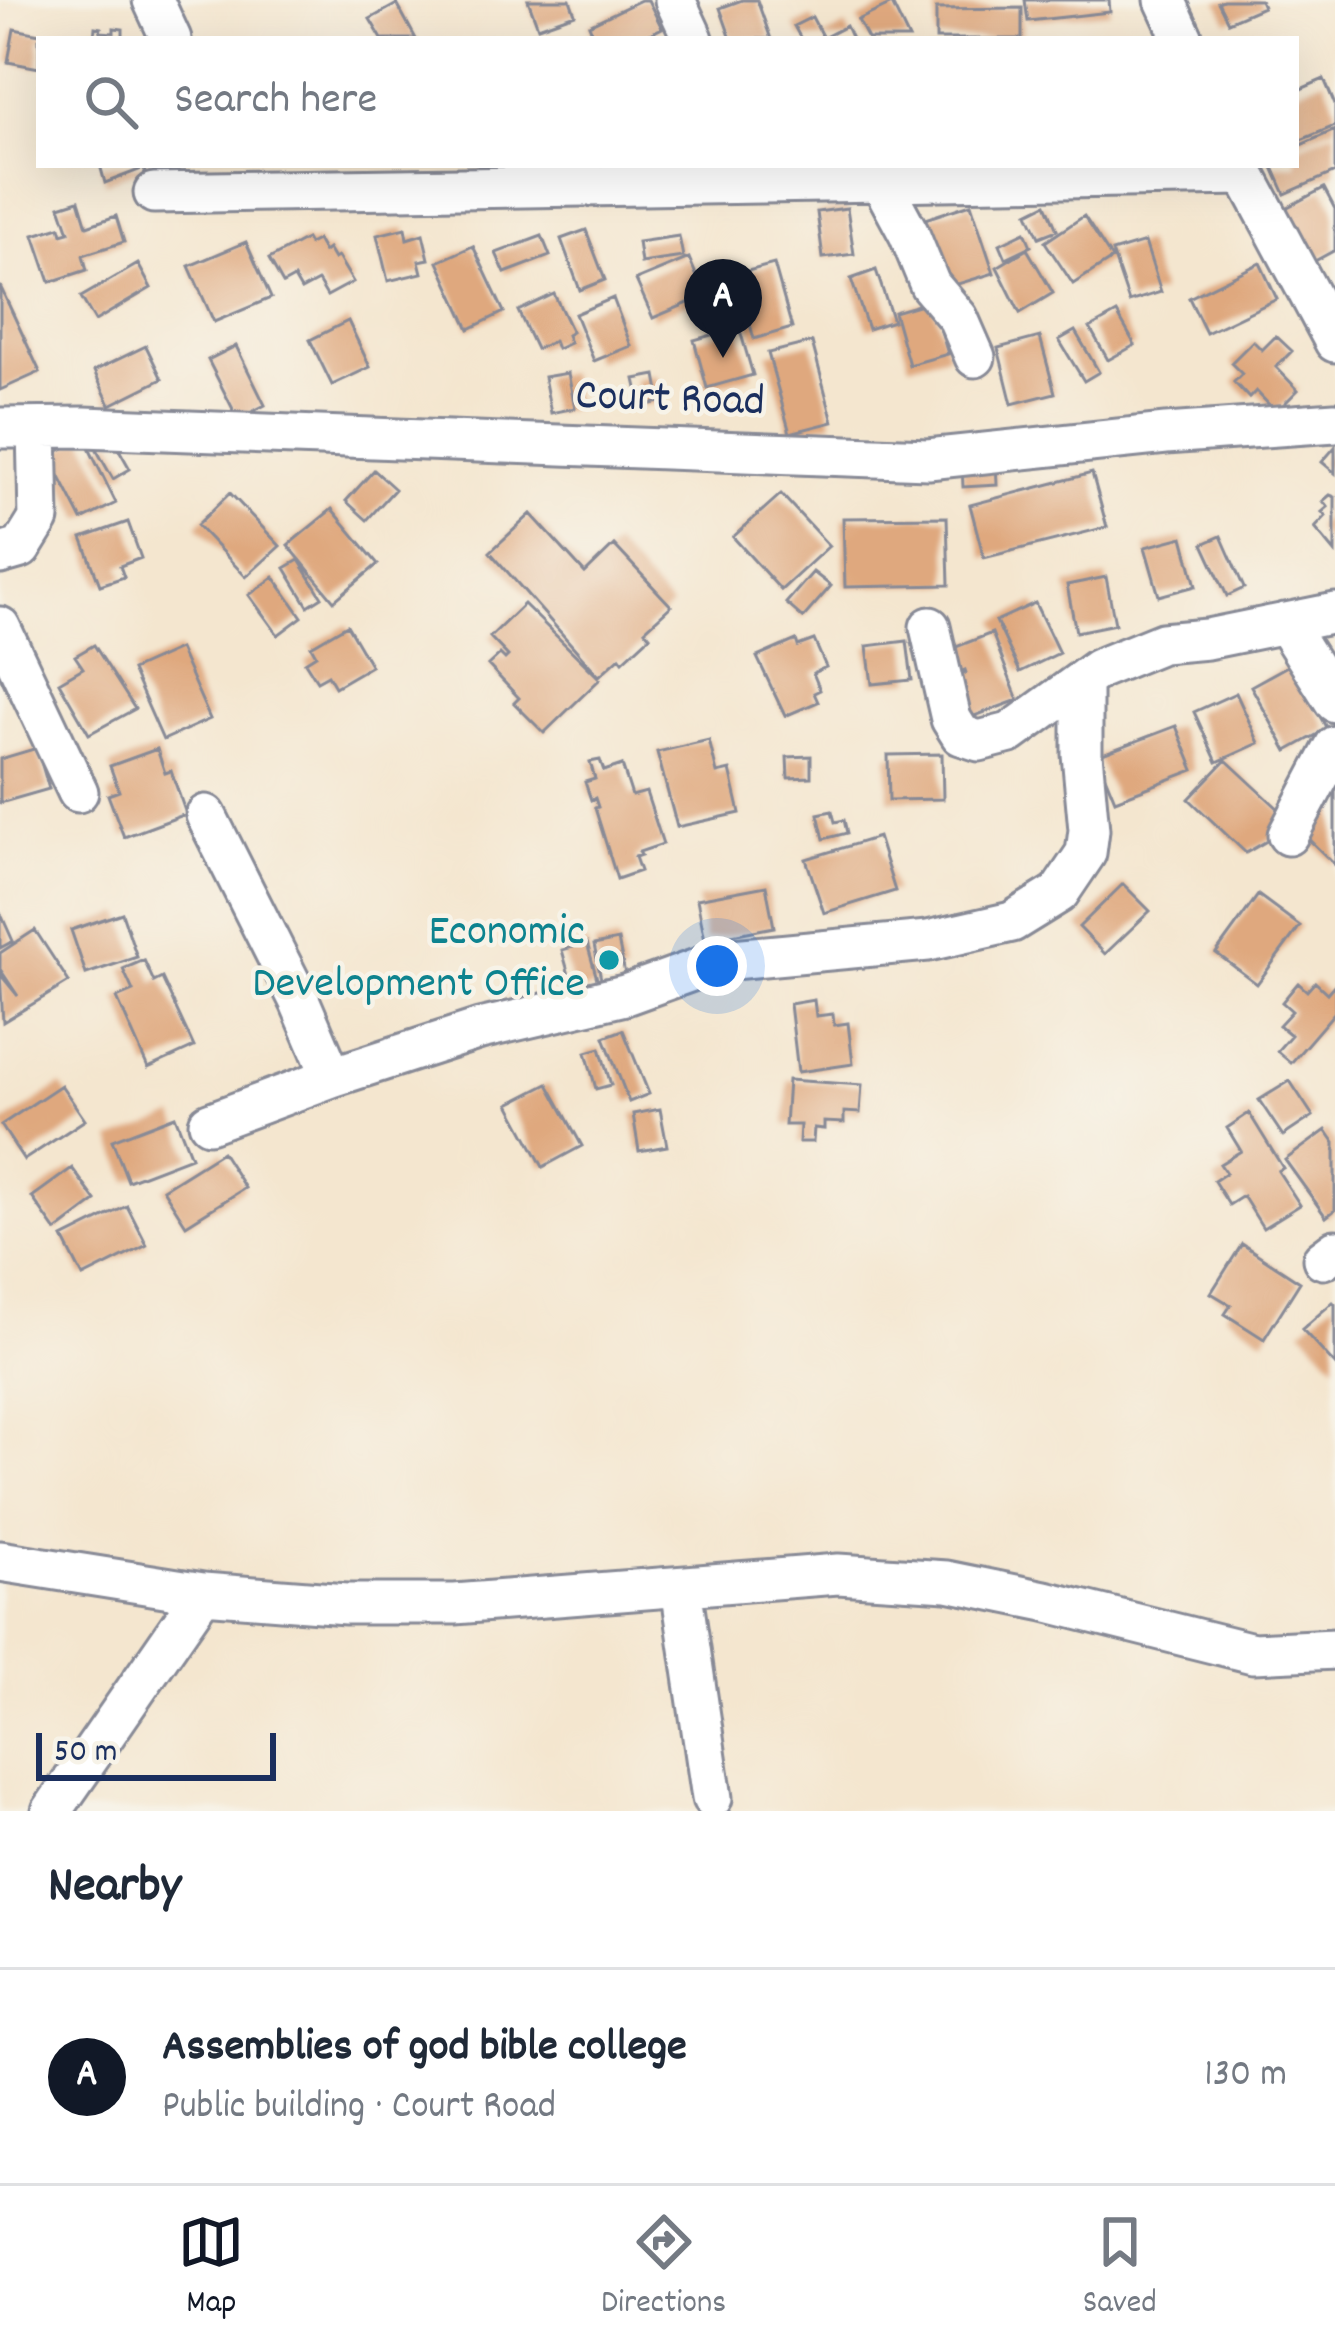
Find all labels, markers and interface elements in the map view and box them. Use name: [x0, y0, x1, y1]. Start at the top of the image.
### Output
search box: [36, 36, 1299, 168]
icon: search: [78, 69, 144, 135]
text: Search here: [174, 70, 377, 134]
pin: A: [684, 259, 762, 358]
street label: Court Road: [574, 366, 766, 436]
place label: Economic Development Office: [252, 902, 585, 1018]
your location: [687, 936, 747, 996]
marker: Economic Development Office: [596, 947, 622, 973]
scale bar: [36, 1727, 276, 1780]
text: 50 m: [54, 1730, 118, 1777]
text: Nearby: [48, 1853, 181, 1925]
text: Assemblies of god bible college: [162, 2017, 687, 2081]
text: A: [76, 2049, 98, 2104]
text: 130 m: [1204, 2049, 1287, 2104]
text: Public building · Court Road: [162, 2081, 556, 2136]
tab: Map: [178, 2209, 244, 2328]
tab: Directions: [601, 2209, 726, 2328]
tab: Saved: [1083, 2209, 1157, 2328]

